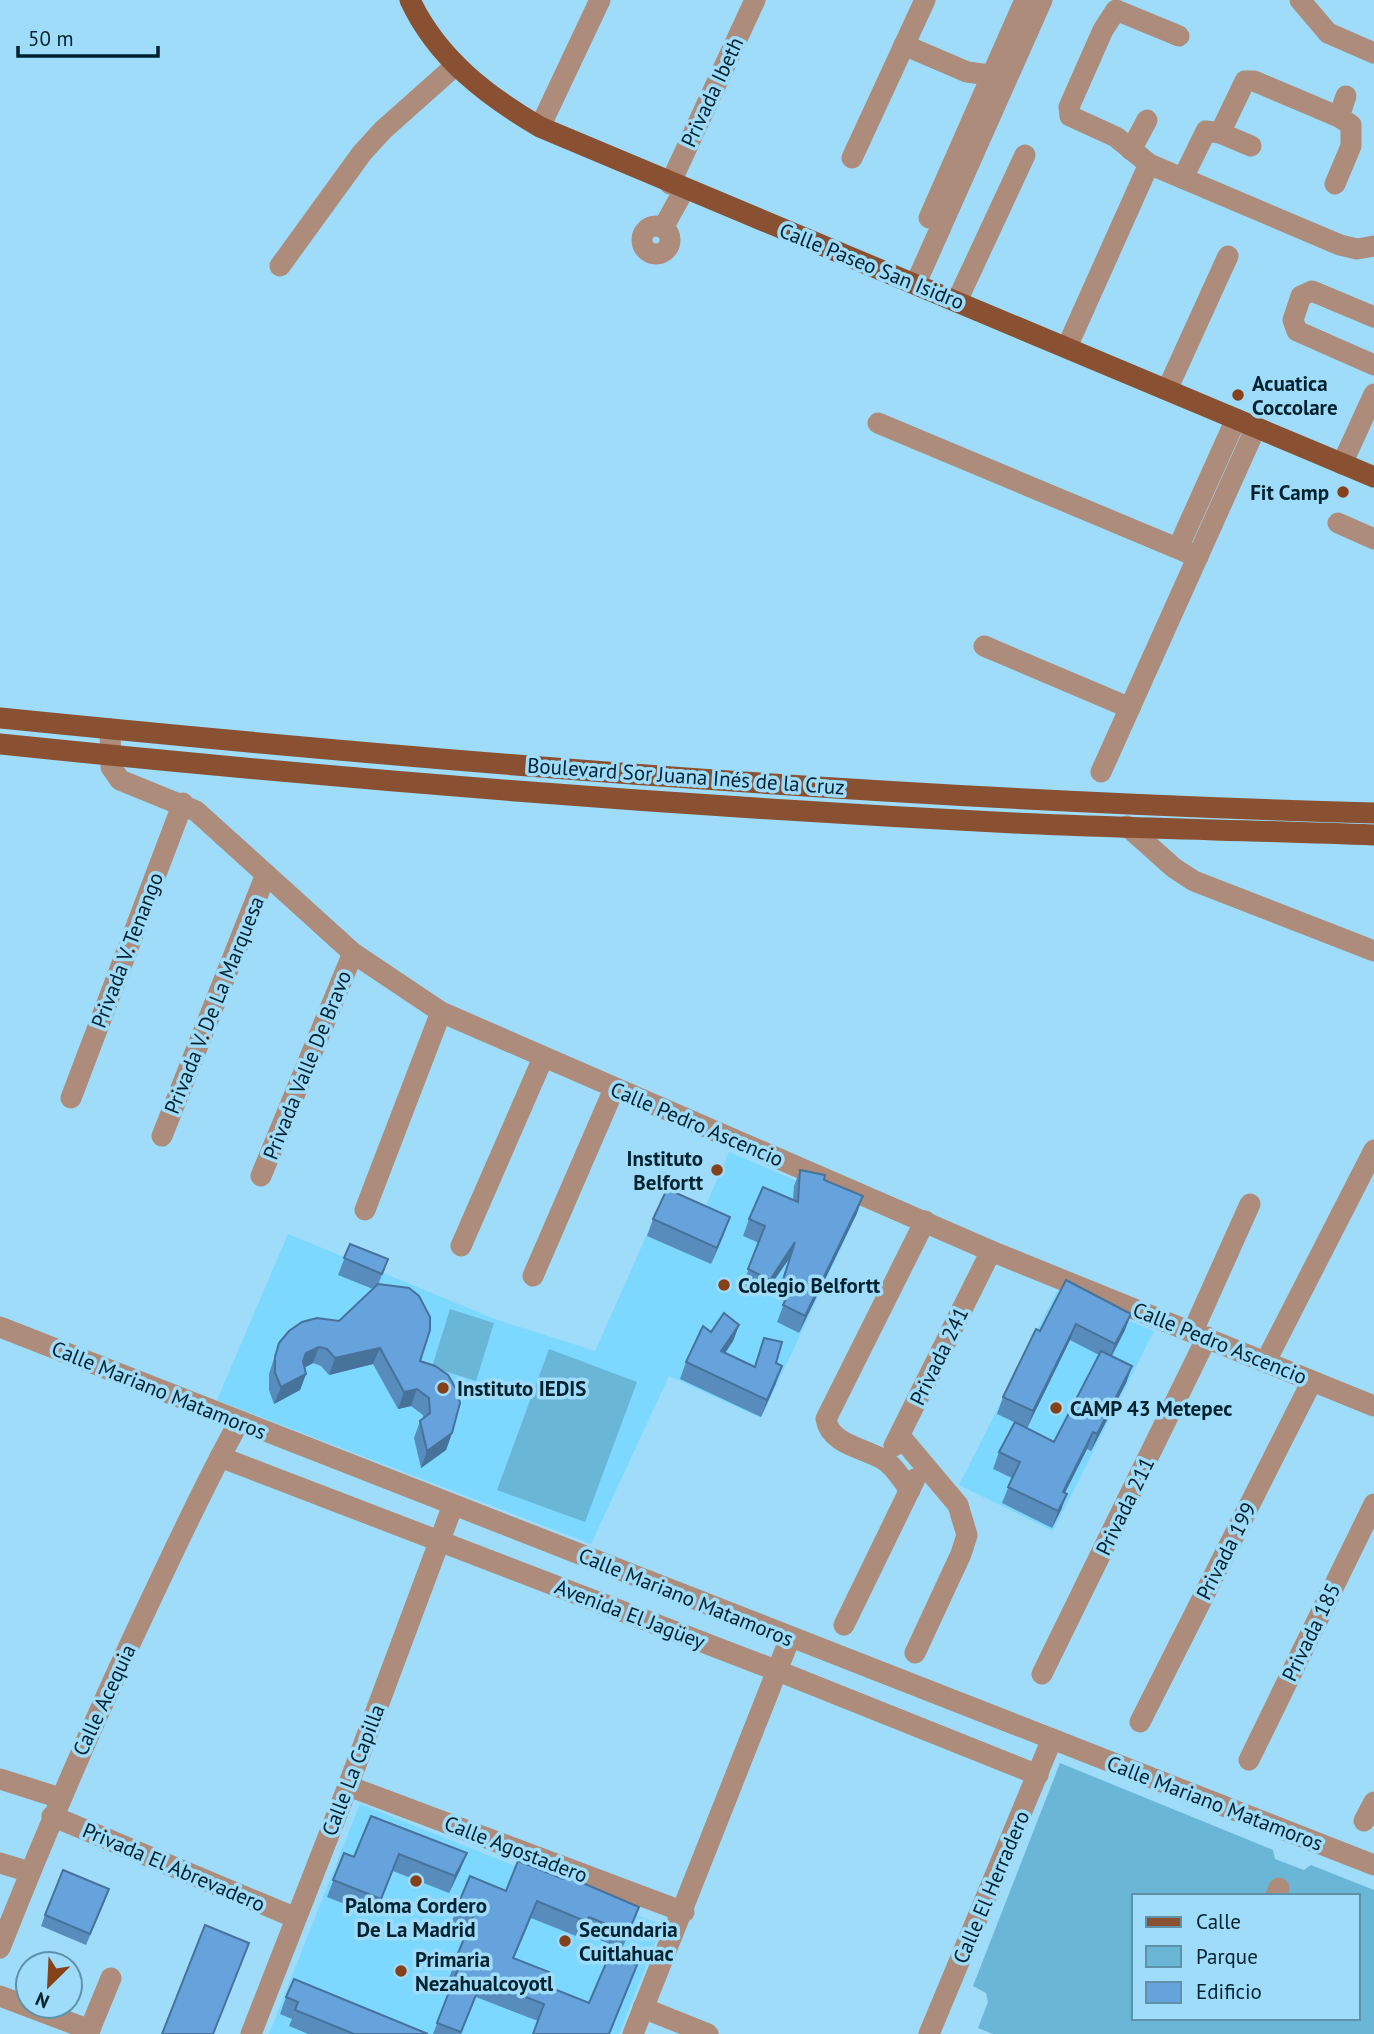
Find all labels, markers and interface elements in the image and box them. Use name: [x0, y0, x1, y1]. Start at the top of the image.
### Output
scale bar: [18, 14, 158, 58]
text: 50 m: [28, 25, 74, 52]
street label: Privada Ibeth: [675, 33, 749, 151]
street label: Calle Paseo San Isidro: [776, 217, 968, 315]
place label: Acuatica Coccolare: [1252, 370, 1338, 421]
marker: Acuatica Coccolare: [1230, 387, 1246, 403]
place label: Fit Camp: [1250, 479, 1329, 506]
marker: Fit Camp: [1335, 484, 1351, 500]
street label: Boulevard Sor Juana Inés de la Cruz: [526, 751, 846, 801]
street label: Privada V. Tenango: [85, 868, 169, 1032]
street label: Privada V. De La Marquesa: [158, 892, 270, 1118]
street label: Privada Valle De Bravo: [257, 966, 357, 1164]
street label: Calle Pedro Ascencio: [606, 1075, 788, 1173]
place label: Instituto Belfortt: [627, 1145, 704, 1196]
marker: Instituto Belfortt: [709, 1162, 725, 1178]
place label: Colegio Belfortt: [738, 1272, 881, 1299]
marker: Colegio Belfortt: [716, 1277, 732, 1293]
street label: Calle Pedro Ascencio: [1129, 1296, 1311, 1390]
street label: Privada 241: [904, 1302, 974, 1410]
street label: Calle Mariano Matamoros: [48, 1335, 270, 1445]
place label: Instituto IEDIS: [457, 1375, 586, 1402]
marker: Instituto IEDIS: [435, 1380, 451, 1396]
place label: CAMP 43 Metepec: [1070, 1395, 1232, 1422]
marker: CAMP 43 Metepec: [1048, 1400, 1064, 1416]
street label: Privada 211: [1090, 1452, 1160, 1560]
street label: Privada 199: [1190, 1498, 1262, 1604]
street label: Calle Mariano Matamoros: [575, 1542, 797, 1652]
street label: Avenida El Jagüey: [551, 1573, 709, 1655]
street label: Privada 185: [1276, 1578, 1346, 1686]
street label: Calle Acequia: [66, 1640, 142, 1760]
street label: Calle La Capilla: [316, 1700, 390, 1840]
street label: Calle Mariano Matamoros: [1103, 1749, 1327, 1857]
street label: Calle El Herradero: [947, 1807, 1035, 1967]
street label: Calle Agostadero: [441, 1809, 591, 1889]
street label: Privada El Abrevadero: [79, 1816, 269, 1918]
marker: Paloma Cordero De La Madrid: [408, 1873, 424, 1889]
place label: Paloma Cordero De La Madrid: [345, 1892, 487, 1943]
legend: [1132, 1894, 1360, 2020]
text: Calle: [1196, 1908, 1241, 1935]
place label: Secundaria Cuitlahuac: [579, 1916, 678, 1967]
marker: Secundaria Cuitlahuac: [557, 1933, 573, 1949]
text: Parque: [1196, 1943, 1258, 1970]
place label: Primaria Nezahualcoyotl: [415, 1946, 554, 1997]
north arrow: [14, 1950, 84, 2020]
marker: Primaria Nezahualcoyotl: [393, 1963, 409, 1979]
text: Edificio: [1196, 1978, 1262, 2005]
text: N: [32, 1987, 53, 2014]

